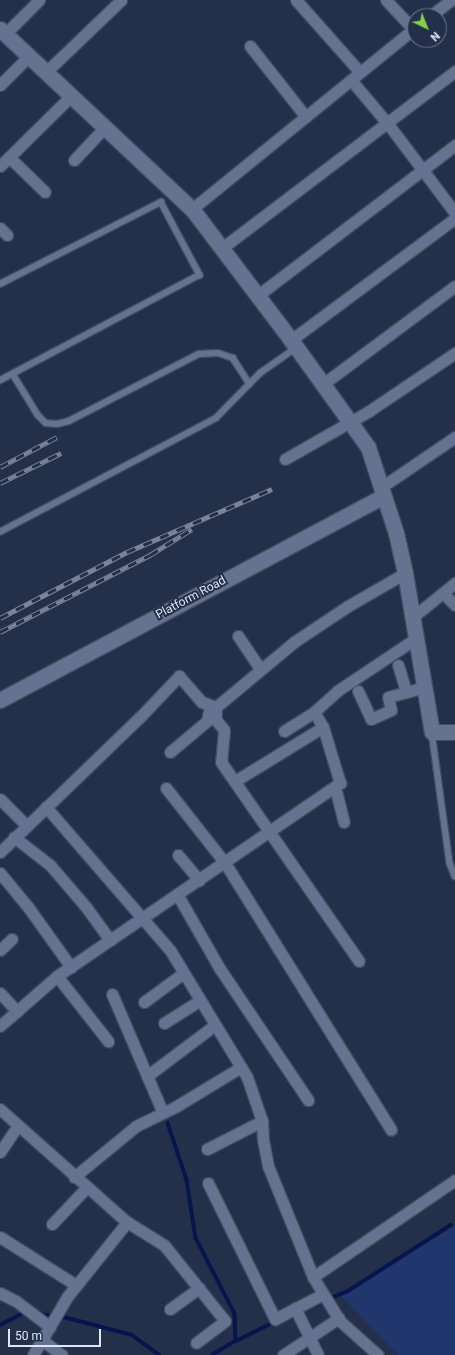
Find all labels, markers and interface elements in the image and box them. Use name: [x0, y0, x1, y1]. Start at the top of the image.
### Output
north arrow: [407, 8, 447, 48]
text: N: [428, 29, 442, 44]
street label: Platform Road: [154, 574, 228, 622]
scale bar: [10, 1321, 103, 1347]
text: 50 m: [15, 1329, 42, 1343]

